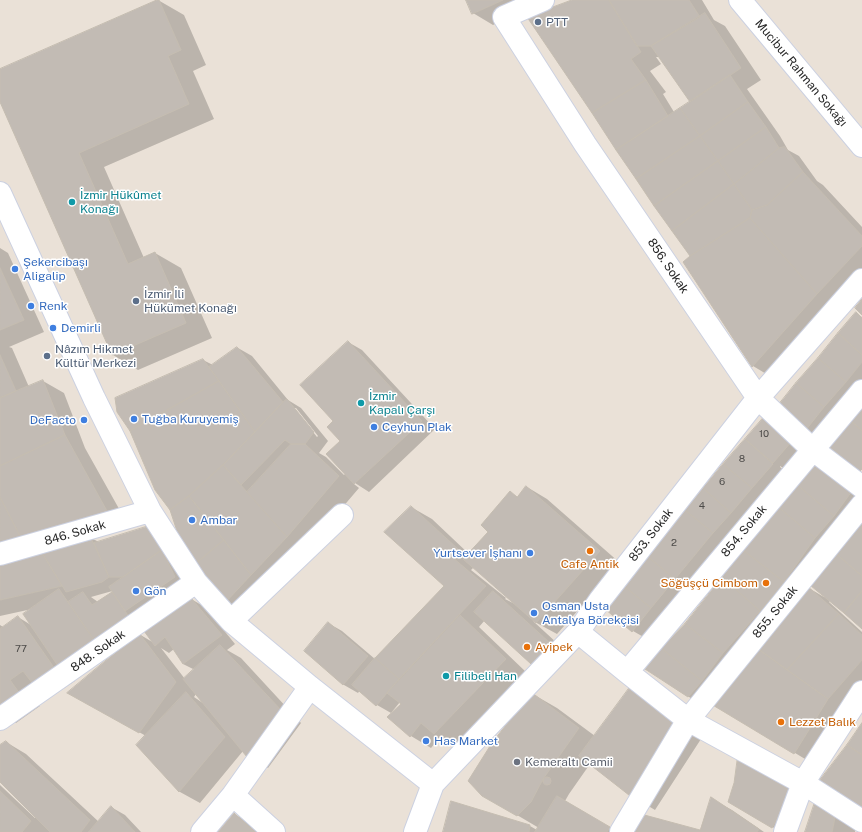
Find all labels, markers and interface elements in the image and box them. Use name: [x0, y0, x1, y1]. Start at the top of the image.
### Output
place label: PTT: [546, 15, 568, 29]
street label: Mucibur Rahman Sokağı: [752, 16, 850, 130]
marker: PTT: [533, 17, 543, 27]
place label: İzmir Hükûmet Konağı: [80, 188, 162, 216]
marker: İzmir Hükûmet Konağı: [67, 197, 77, 207]
street label: 856. Sokak: [644, 236, 692, 296]
place label: Şekercibaşı Aligalip: [23, 255, 88, 283]
marker: Şekercibaşı Aligalip: [10, 264, 20, 274]
place label: İzmir İli Hükümet Konağı: [144, 287, 237, 315]
marker: İzmir İli Hükümet Konağı: [131, 296, 141, 306]
place label: Renk: [39, 299, 67, 313]
marker: Renk: [26, 301, 36, 311]
place label: Demirli: [61, 321, 101, 335]
marker: Demirli: [48, 323, 58, 333]
place label: Nâzım Hikmet Kültür Merkezi: [55, 342, 136, 370]
marker: Nâzım Hikmet Kültür Merkezi: [42, 351, 52, 361]
place label: İzmir Kapalı Çarşı: [369, 389, 435, 417]
marker: İzmir Kapalı Çarşı: [356, 398, 366, 408]
place label: Tuğba Kuruyemiş: [142, 412, 239, 426]
place label: DeFacto: [30, 413, 76, 427]
marker: Tuğba Kuruyemiş: [129, 414, 139, 424]
marker: DeFacto: [79, 415, 89, 425]
place label: Ceyhun Plak: [382, 420, 452, 434]
marker: Ceyhun Plak: [369, 422, 379, 432]
house number: 10: [759, 428, 769, 440]
house number: 8: [739, 453, 745, 465]
house number: 6: [719, 476, 725, 488]
house number: 4: [699, 500, 705, 512]
street label: 854. Sokak: [718, 502, 770, 560]
street label: 853. Sokak: [626, 506, 676, 564]
place label: Ambar: [200, 513, 237, 527]
marker: Ambar: [187, 515, 197, 525]
street label: 846. Sokak: [43, 517, 107, 549]
house number: 2: [671, 537, 677, 549]
place label: Yurtsever İşhanı: [433, 546, 522, 560]
marker: Cafe Antik: [585, 546, 595, 556]
marker: Yurtsever İşhanı: [525, 548, 535, 558]
place label: Cafe Antik: [561, 557, 619, 571]
place label: Söğüşçü Cimbom: [660, 576, 758, 590]
marker: Söğüşçü Cimbom: [761, 578, 771, 588]
street label: 855. Sokak: [749, 583, 801, 641]
place label: Gön: [144, 584, 167, 598]
marker: Gön: [131, 586, 141, 596]
place label: Osman Usta Antalya Börekçisi: [542, 599, 639, 627]
marker: Osman Usta Antalya Börekçisi: [529, 608, 539, 618]
street label: 848. Sokak: [68, 627, 128, 675]
place label: Ayipek: [535, 640, 573, 654]
marker: Ayipek: [522, 642, 532, 652]
house number: 77: [15, 643, 27, 655]
place label: Filibeli Han: [454, 669, 517, 683]
marker: Filibeli Han: [441, 671, 451, 681]
place label: Lezzet Balık: [789, 715, 856, 729]
marker: Lezzet Balık: [776, 717, 786, 727]
place label: Has Market: [434, 734, 498, 748]
marker: Has Market: [421, 736, 431, 746]
place label: Kemeraltı Camii: [525, 755, 613, 769]
marker: Kemeraltı Camii: [512, 757, 522, 767]

